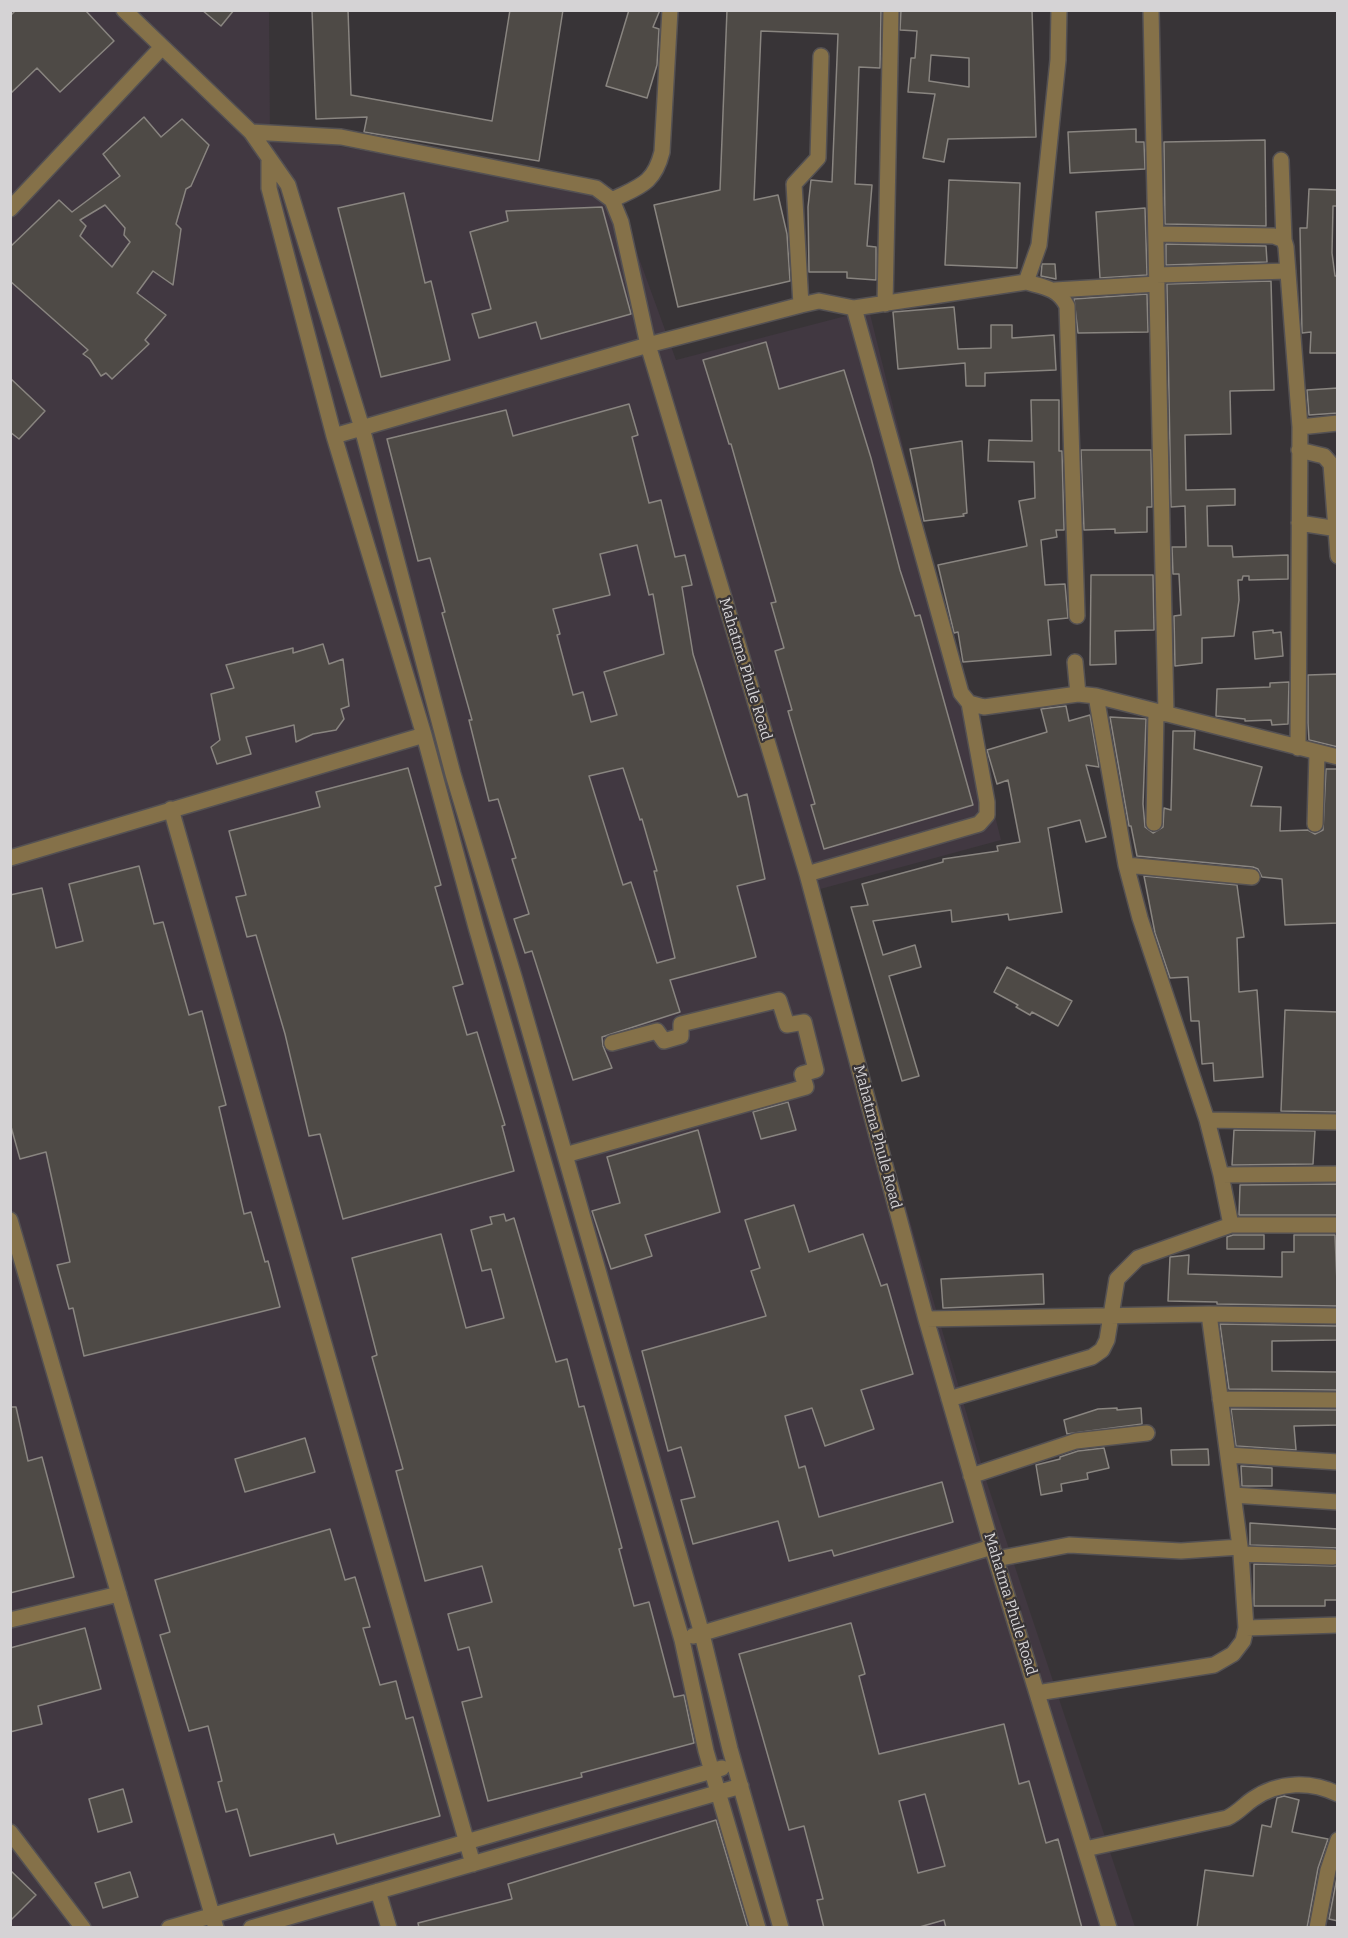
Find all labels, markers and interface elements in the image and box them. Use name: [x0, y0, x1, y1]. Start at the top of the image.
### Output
street label: Mahatma Phule Road: [715, 596, 775, 742]
street label: Mahatma Phule Road: [849, 1063, 905, 1211]
street label: Mahatma Phule Road: [980, 1531, 1040, 1677]

